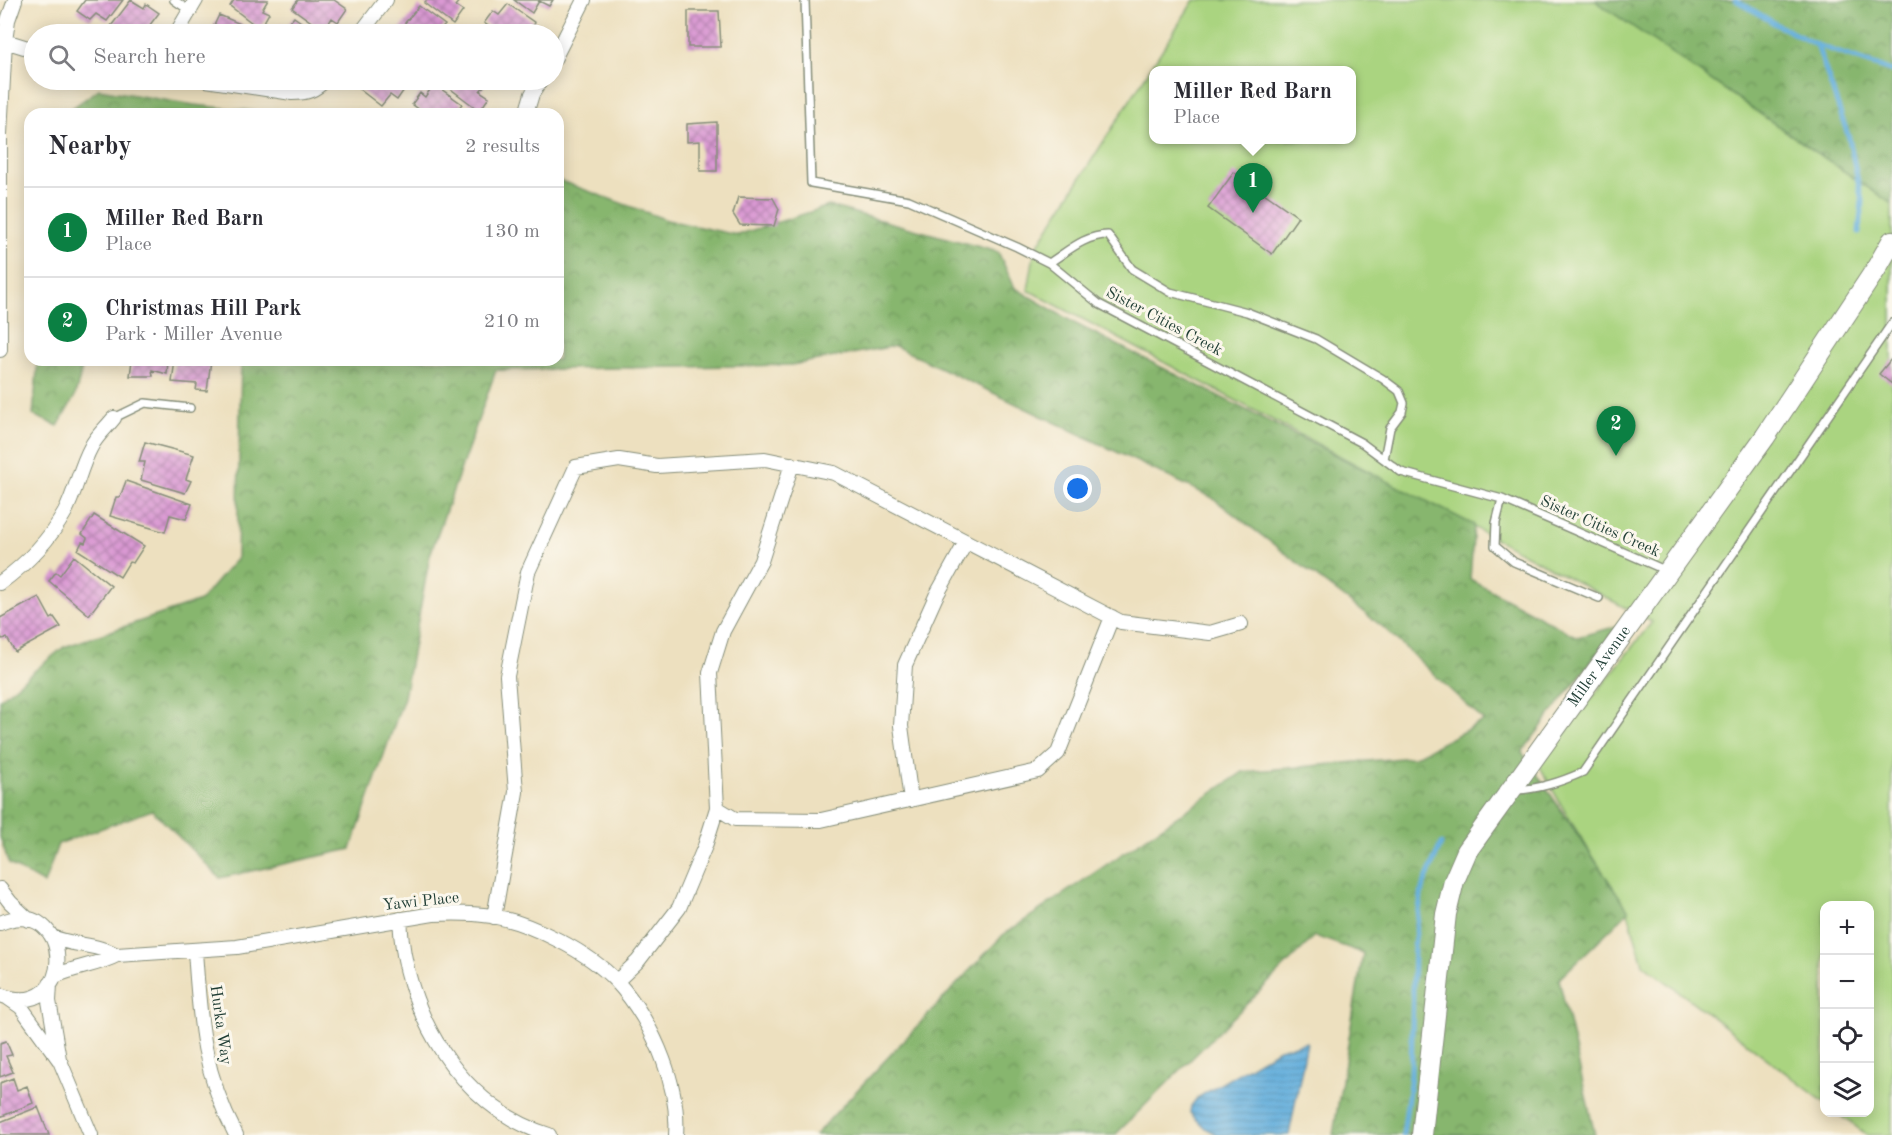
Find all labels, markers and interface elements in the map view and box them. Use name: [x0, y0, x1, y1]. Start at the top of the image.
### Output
search box: [24, 24, 564, 90]
icon: search: [45, 41, 78, 74]
text: Search here: [93, 46, 206, 68]
popup: [1149, 66, 1356, 144]
text: Miller Red Barn: [1173, 81, 1332, 103]
text: Place: [1173, 108, 1220, 128]
text: Nearby: [48, 134, 132, 160]
text: 2 results: [465, 137, 540, 157]
pin: 1: [1234, 164, 1272, 213]
text: Miller Red Barn: [105, 208, 264, 230]
text: 1: [62, 222, 73, 242]
text: 130 m: [484, 222, 540, 242]
text: Place: [105, 235, 152, 255]
street label: Sister Cities Creek: [1103, 285, 1225, 359]
text: Christmas Hill Park: [105, 298, 302, 320]
text: 2: [62, 312, 73, 332]
text: 210 m: [484, 312, 540, 332]
text: Park · Miller Avenue: [105, 325, 282, 345]
pin: 2: [1596, 406, 1636, 456]
your location: [1063, 474, 1092, 503]
street label: Sister Cities Creek: [1538, 493, 1662, 561]
street label: Miller Avenue: [1565, 623, 1634, 710]
street label: Yawi Place: [382, 890, 460, 914]
map controls: [1820, 901, 1874, 1117]
button: +: [1820, 901, 1874, 955]
button: −: [1820, 955, 1874, 1009]
street label: Hurka Way: [206, 984, 234, 1066]
button: locate: [1820, 1009, 1874, 1063]
button: layers: [1820, 1063, 1874, 1117]

